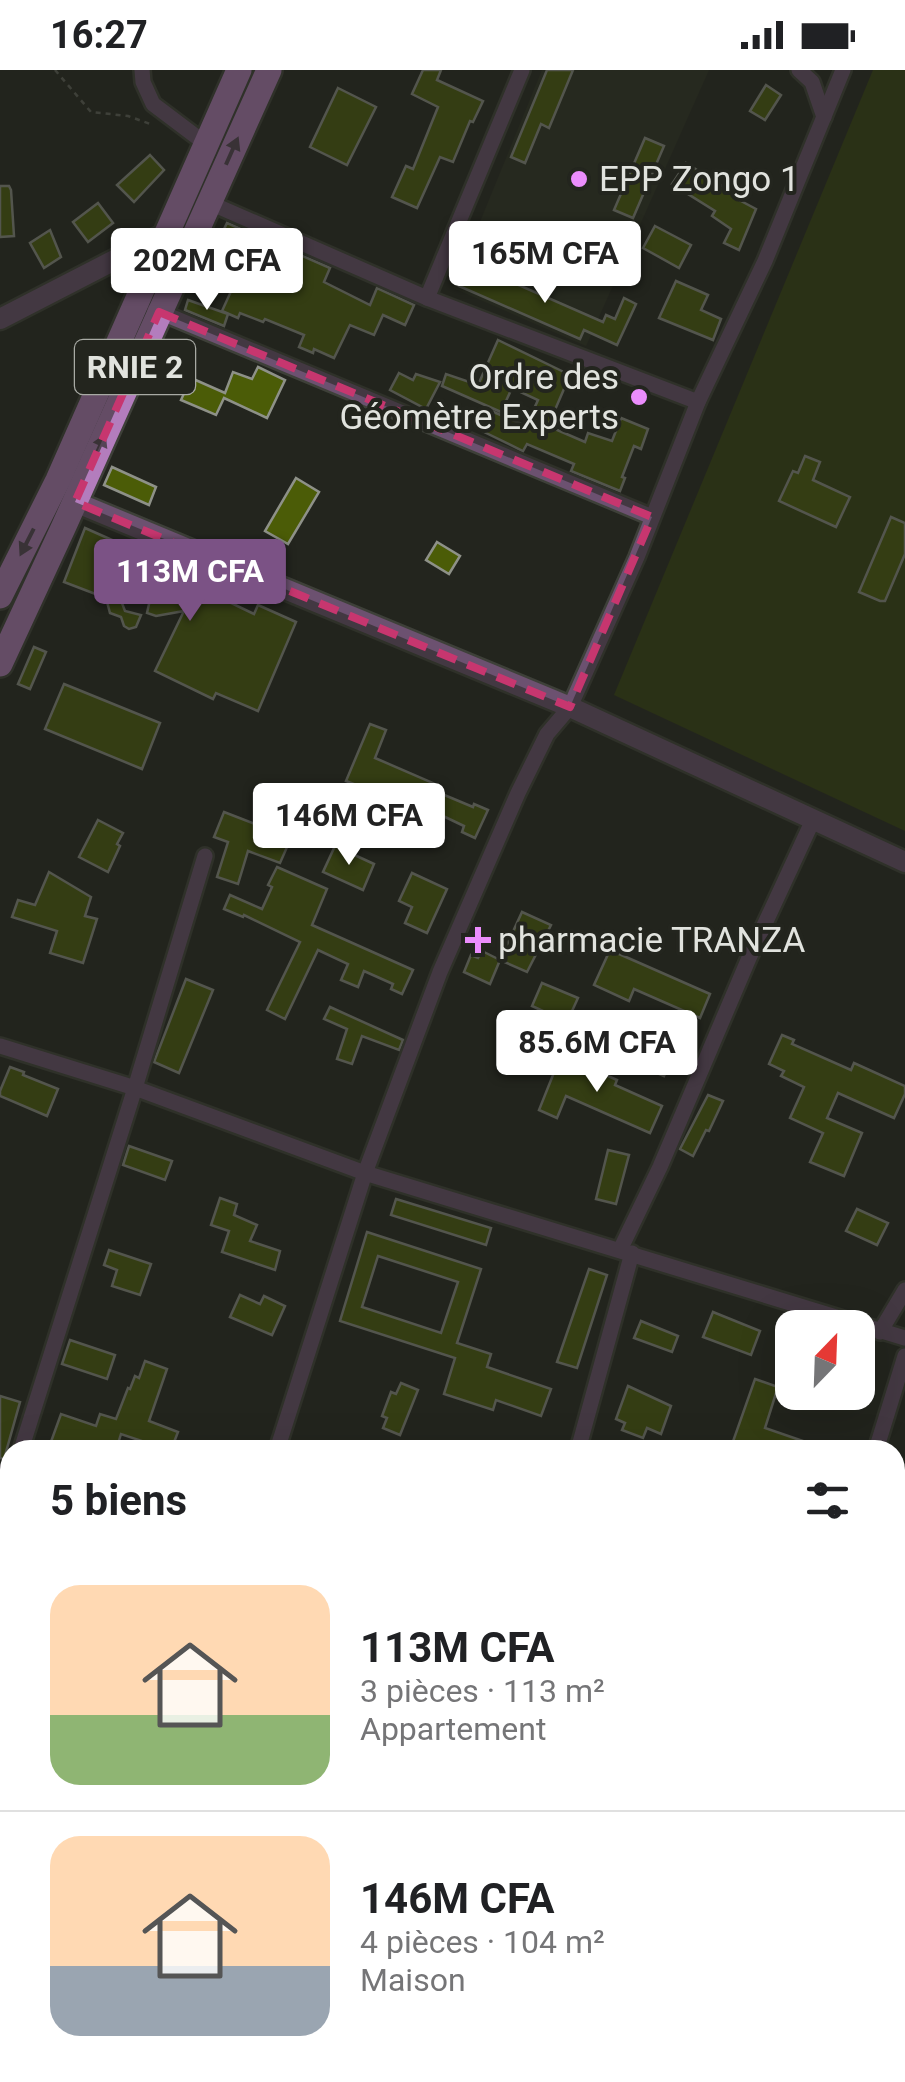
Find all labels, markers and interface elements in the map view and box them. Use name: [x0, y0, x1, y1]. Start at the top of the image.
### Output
text: 16:27: [50, 13, 148, 57]
one-way arrow: [224, 137, 241, 166]
place label: EPP Zongo 1: [599, 159, 800, 200]
marker: EPP Zongo 1: [568, 168, 590, 190]
pin: 165M CFA: [442, 221, 648, 306]
pin: 202M CFA: [104, 228, 310, 313]
text: 165M CFA: [471, 234, 619, 272]
text: 202M CFA: [133, 241, 281, 279]
road number: RNIE 2: [75, 340, 195, 394]
place label: Ordre des Géomètre Experts: [339, 357, 619, 438]
marker: Ordre des Géomètre Experts: [628, 386, 650, 408]
one-way arrow: [91, 433, 107, 463]
one-way arrow: [19, 527, 36, 556]
pin: 113M CFA: [87, 539, 293, 624]
text: 113M CFA: [116, 552, 264, 590]
pin: 146M CFA: [246, 783, 452, 868]
text: 146M CFA: [275, 796, 423, 834]
place label: pharmacie TRANZA: [498, 920, 805, 961]
marker: pharmacie TRANZA: [467, 929, 489, 951]
pin: 85.6M CFA: [483, 1010, 711, 1095]
text: 85.6M CFA: [518, 1023, 676, 1061]
north arrow: [775, 1310, 875, 1410]
map controls: [775, 1310, 875, 1410]
icon: filters: [800, 1473, 855, 1528]
text: 5 biens: [50, 1476, 187, 1525]
text: 113M CFA: [360, 1623, 554, 1672]
icon: home: [130, 1625, 250, 1745]
text: 3 pièces · 113 m²: [360, 1672, 605, 1710]
text: Appartement: [360, 1710, 546, 1748]
text: 146M CFA: [360, 1874, 554, 1923]
icon: home: [130, 1876, 250, 1996]
text: 4 pièces · 104 m²: [360, 1923, 605, 1961]
text: Maison: [360, 1961, 466, 1999]

